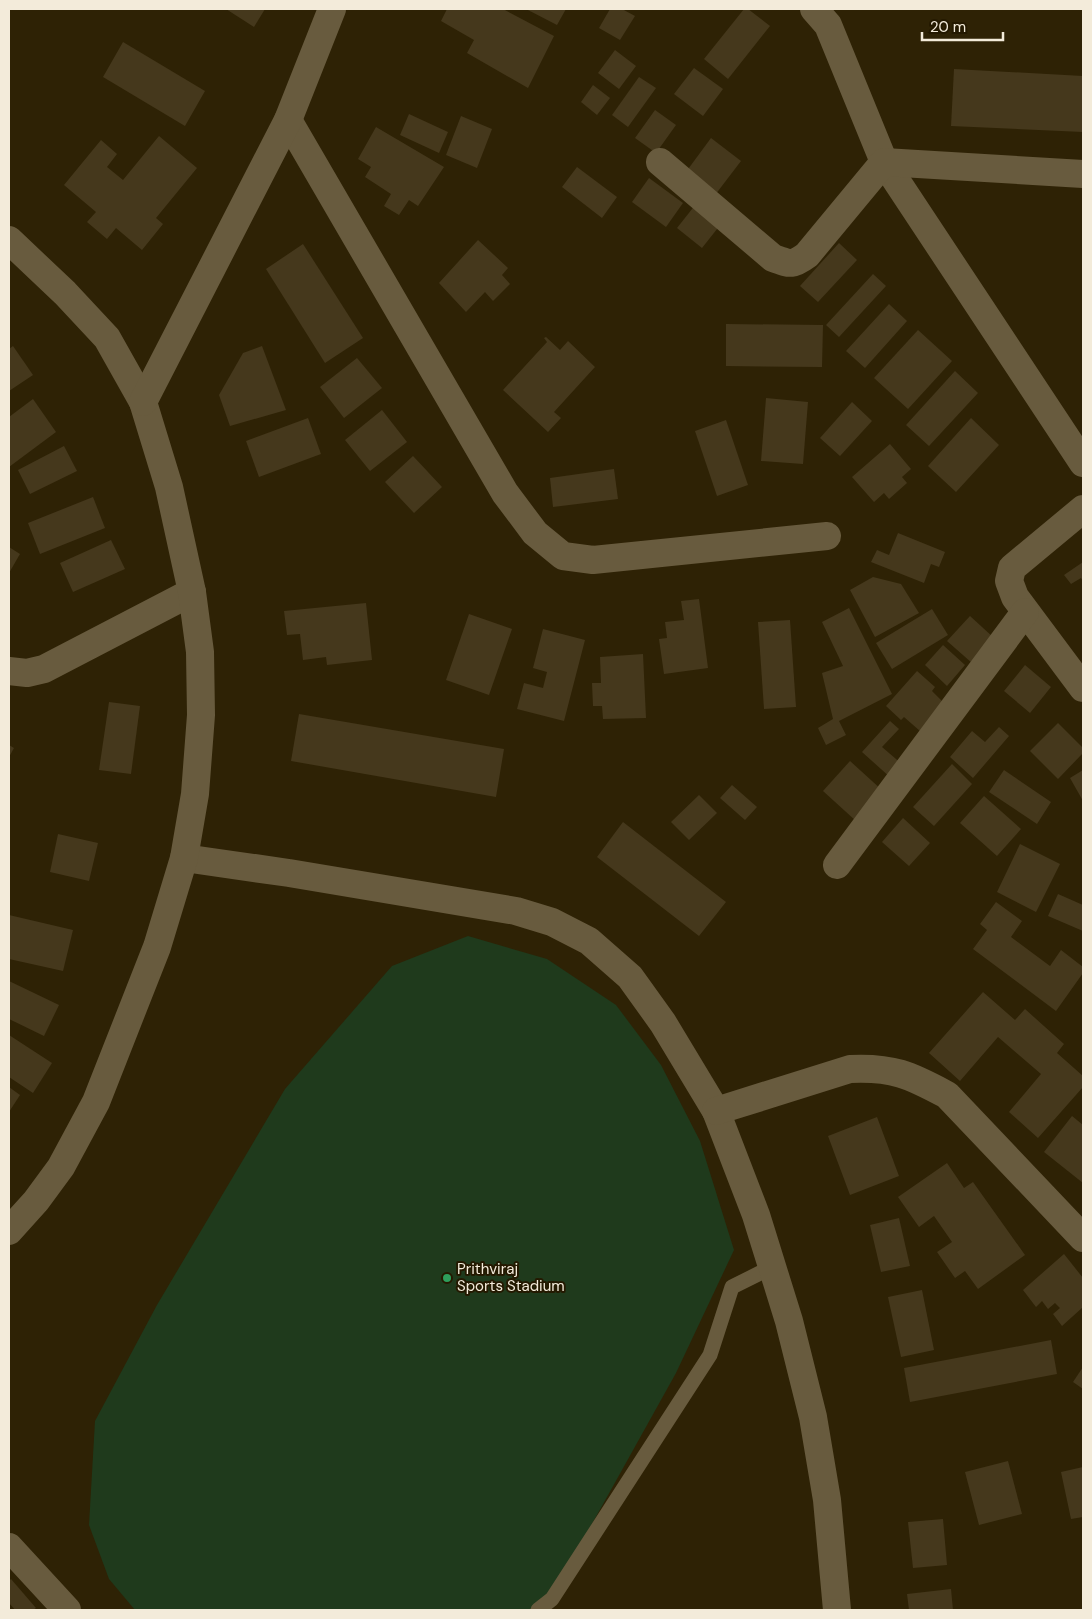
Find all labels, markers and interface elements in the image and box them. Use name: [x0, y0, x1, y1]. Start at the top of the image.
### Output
scale bar: [922, 10, 1003, 42]
text: 20 m: [930, 17, 966, 37]
place label: Prithviraj Sports Stadium: [457, 1259, 565, 1296]
marker: Prithviraj Sports Stadium: [441, 1272, 453, 1284]

